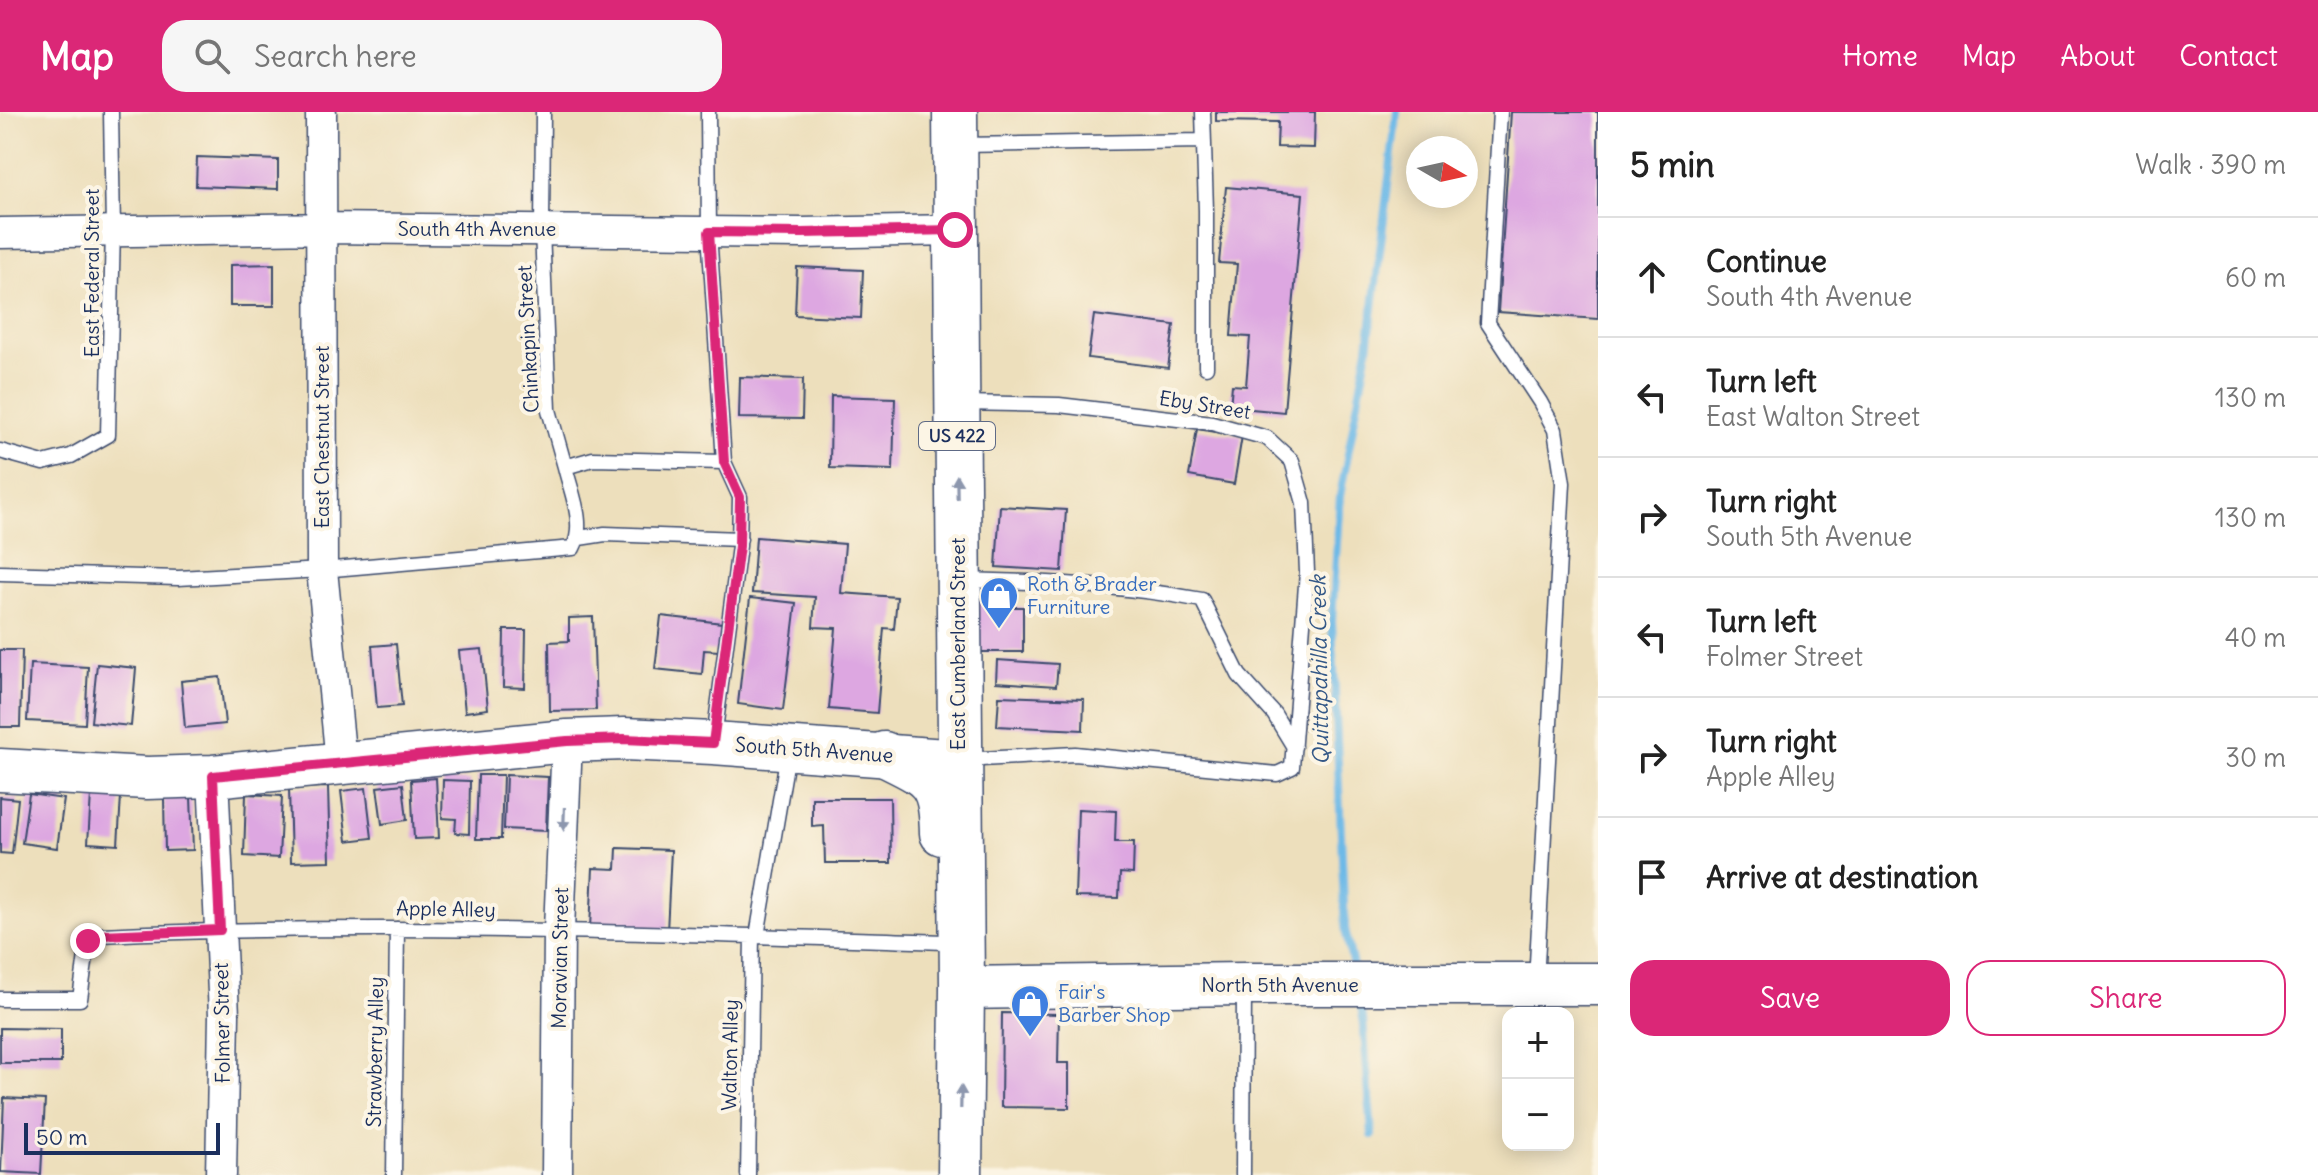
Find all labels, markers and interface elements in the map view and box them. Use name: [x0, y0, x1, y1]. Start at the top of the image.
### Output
search box: [162, 20, 722, 92]
text: Map: [40, 33, 114, 80]
icon: search: [190, 34, 234, 78]
text: Search here: [254, 37, 417, 75]
text: Home: [1842, 38, 1918, 74]
text: Map: [1962, 38, 2016, 74]
text: About: [2060, 38, 2135, 74]
text: Contact: [2179, 38, 2278, 74]
north arrow: [1406, 136, 1478, 208]
text: 5 min: [1630, 143, 1715, 186]
text: Walk · 390 m: [2135, 148, 2286, 181]
street label: East Federal Street: [79, 188, 104, 357]
route start: [937, 212, 973, 248]
street label: South 4th Avenue: [398, 216, 556, 241]
text: Continue: [1706, 242, 1827, 280]
icon: ahead: [1630, 255, 1674, 299]
text: 60 m: [2225, 261, 2286, 294]
street label: Chinkapin Street: [511, 264, 544, 414]
text: South 4th Avenue: [1706, 280, 1912, 313]
street label: East Chestnut Street: [309, 345, 334, 528]
text: Turn left: [1706, 362, 1817, 400]
icon: left: [1630, 375, 1674, 419]
text: 130 m: [2215, 381, 2286, 414]
street label: Eby Street: [1158, 385, 1253, 424]
text: East Walton Street: [1706, 400, 1920, 433]
road number: US 422: [919, 422, 995, 450]
one-way arrow: [951, 474, 963, 499]
text: Turn right: [1706, 482, 1837, 520]
icon: right: [1630, 495, 1674, 539]
text: 130 m: [2215, 501, 2286, 534]
text: South 5th Avenue: [1706, 520, 1912, 553]
street label: East Cumberland Street: [945, 537, 970, 750]
place label: Roth & Brader Furniture: [1027, 571, 1157, 619]
water label: Quittapahilla Creek: [1303, 573, 1335, 765]
shop icon: Roth & Brader Furniture: [978, 575, 1020, 630]
text: Turn left: [1706, 602, 1817, 640]
icon: left: [1630, 615, 1674, 659]
text: 40 m: [2225, 621, 2286, 654]
text: Folmer Street: [1706, 640, 1863, 673]
text: Turn right: [1706, 722, 1837, 760]
street label: South 5th Avenue: [734, 731, 894, 768]
icon: right: [1630, 735, 1674, 779]
text: 30 m: [2225, 741, 2286, 774]
text: Apple Alley: [1706, 760, 1835, 793]
one-way arrow: [557, 807, 570, 832]
icon: arrive: [1630, 855, 1674, 899]
text: Arrive at destination: [1706, 858, 1978, 896]
street label: Moravian Street: [546, 887, 573, 1029]
street label: Apple Alley: [396, 895, 496, 922]
route end: [70, 923, 106, 959]
button: Save: [1630, 960, 1950, 1036]
button: Share: [1966, 960, 2286, 1036]
street label: Folmer Street: [208, 962, 235, 1084]
street label: North 5th Avenue: [1201, 972, 1359, 997]
street label: Strawberry Alley: [361, 976, 388, 1128]
place label: Fair's Barber Shop: [1058, 979, 1171, 1027]
shop icon: Fair's Barber Shop: [1009, 983, 1051, 1038]
street label: Walton Alley: [716, 999, 743, 1111]
map controls: [1502, 1007, 1574, 1151]
button: +: [1502, 1007, 1574, 1079]
button: −: [1502, 1079, 1574, 1151]
one-way arrow: [955, 1084, 967, 1109]
scale bar: [24, 1119, 220, 1155]
text: 50 m: [36, 1123, 88, 1151]

